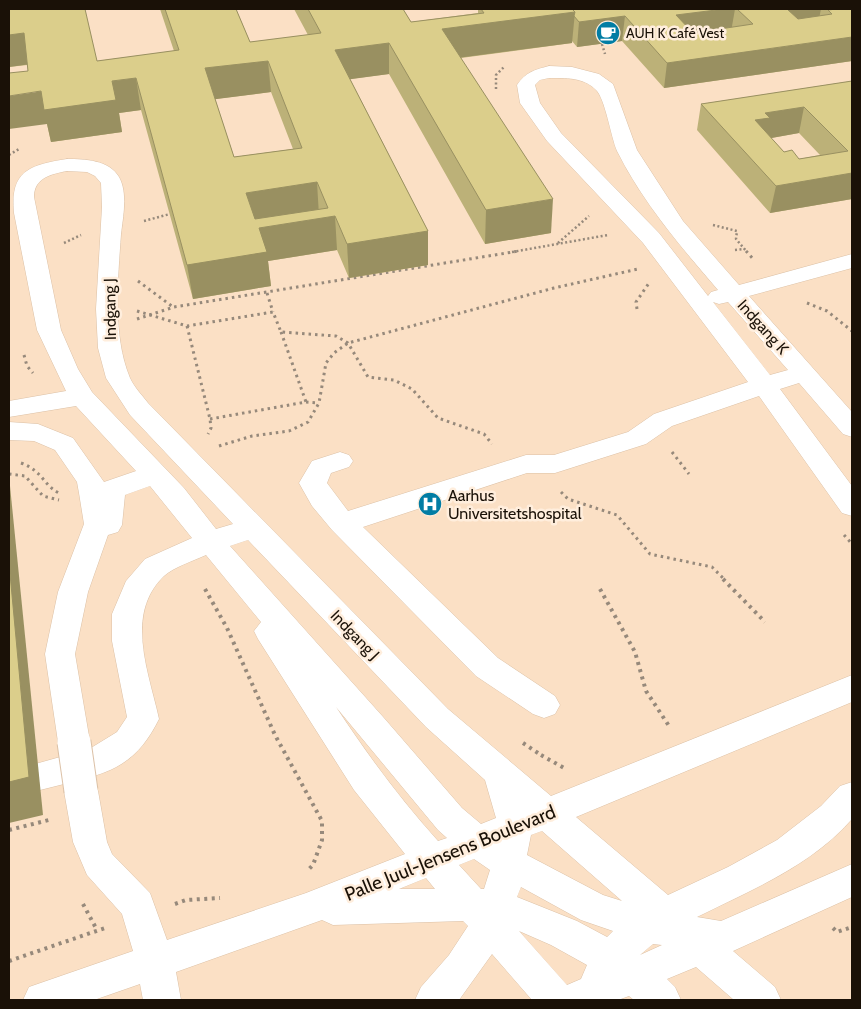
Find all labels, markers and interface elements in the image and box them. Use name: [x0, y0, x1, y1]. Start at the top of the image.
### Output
cafe icon: AUH K Café Vest: [595, 20, 621, 46]
place label: AUH K Café Vest: [626, 24, 724, 42]
street label: Indgang J: [100, 278, 120, 340]
street label: Indgang K: [734, 296, 792, 358]
place label: Aarhus Universitetshospital: [448, 486, 582, 523]
hospital icon: Aarhus Universitetshospital: [417, 491, 443, 517]
street label: Indgang J: [327, 606, 383, 664]
street label: Palle Juul-Jensens Boulevard: [341, 800, 559, 906]

